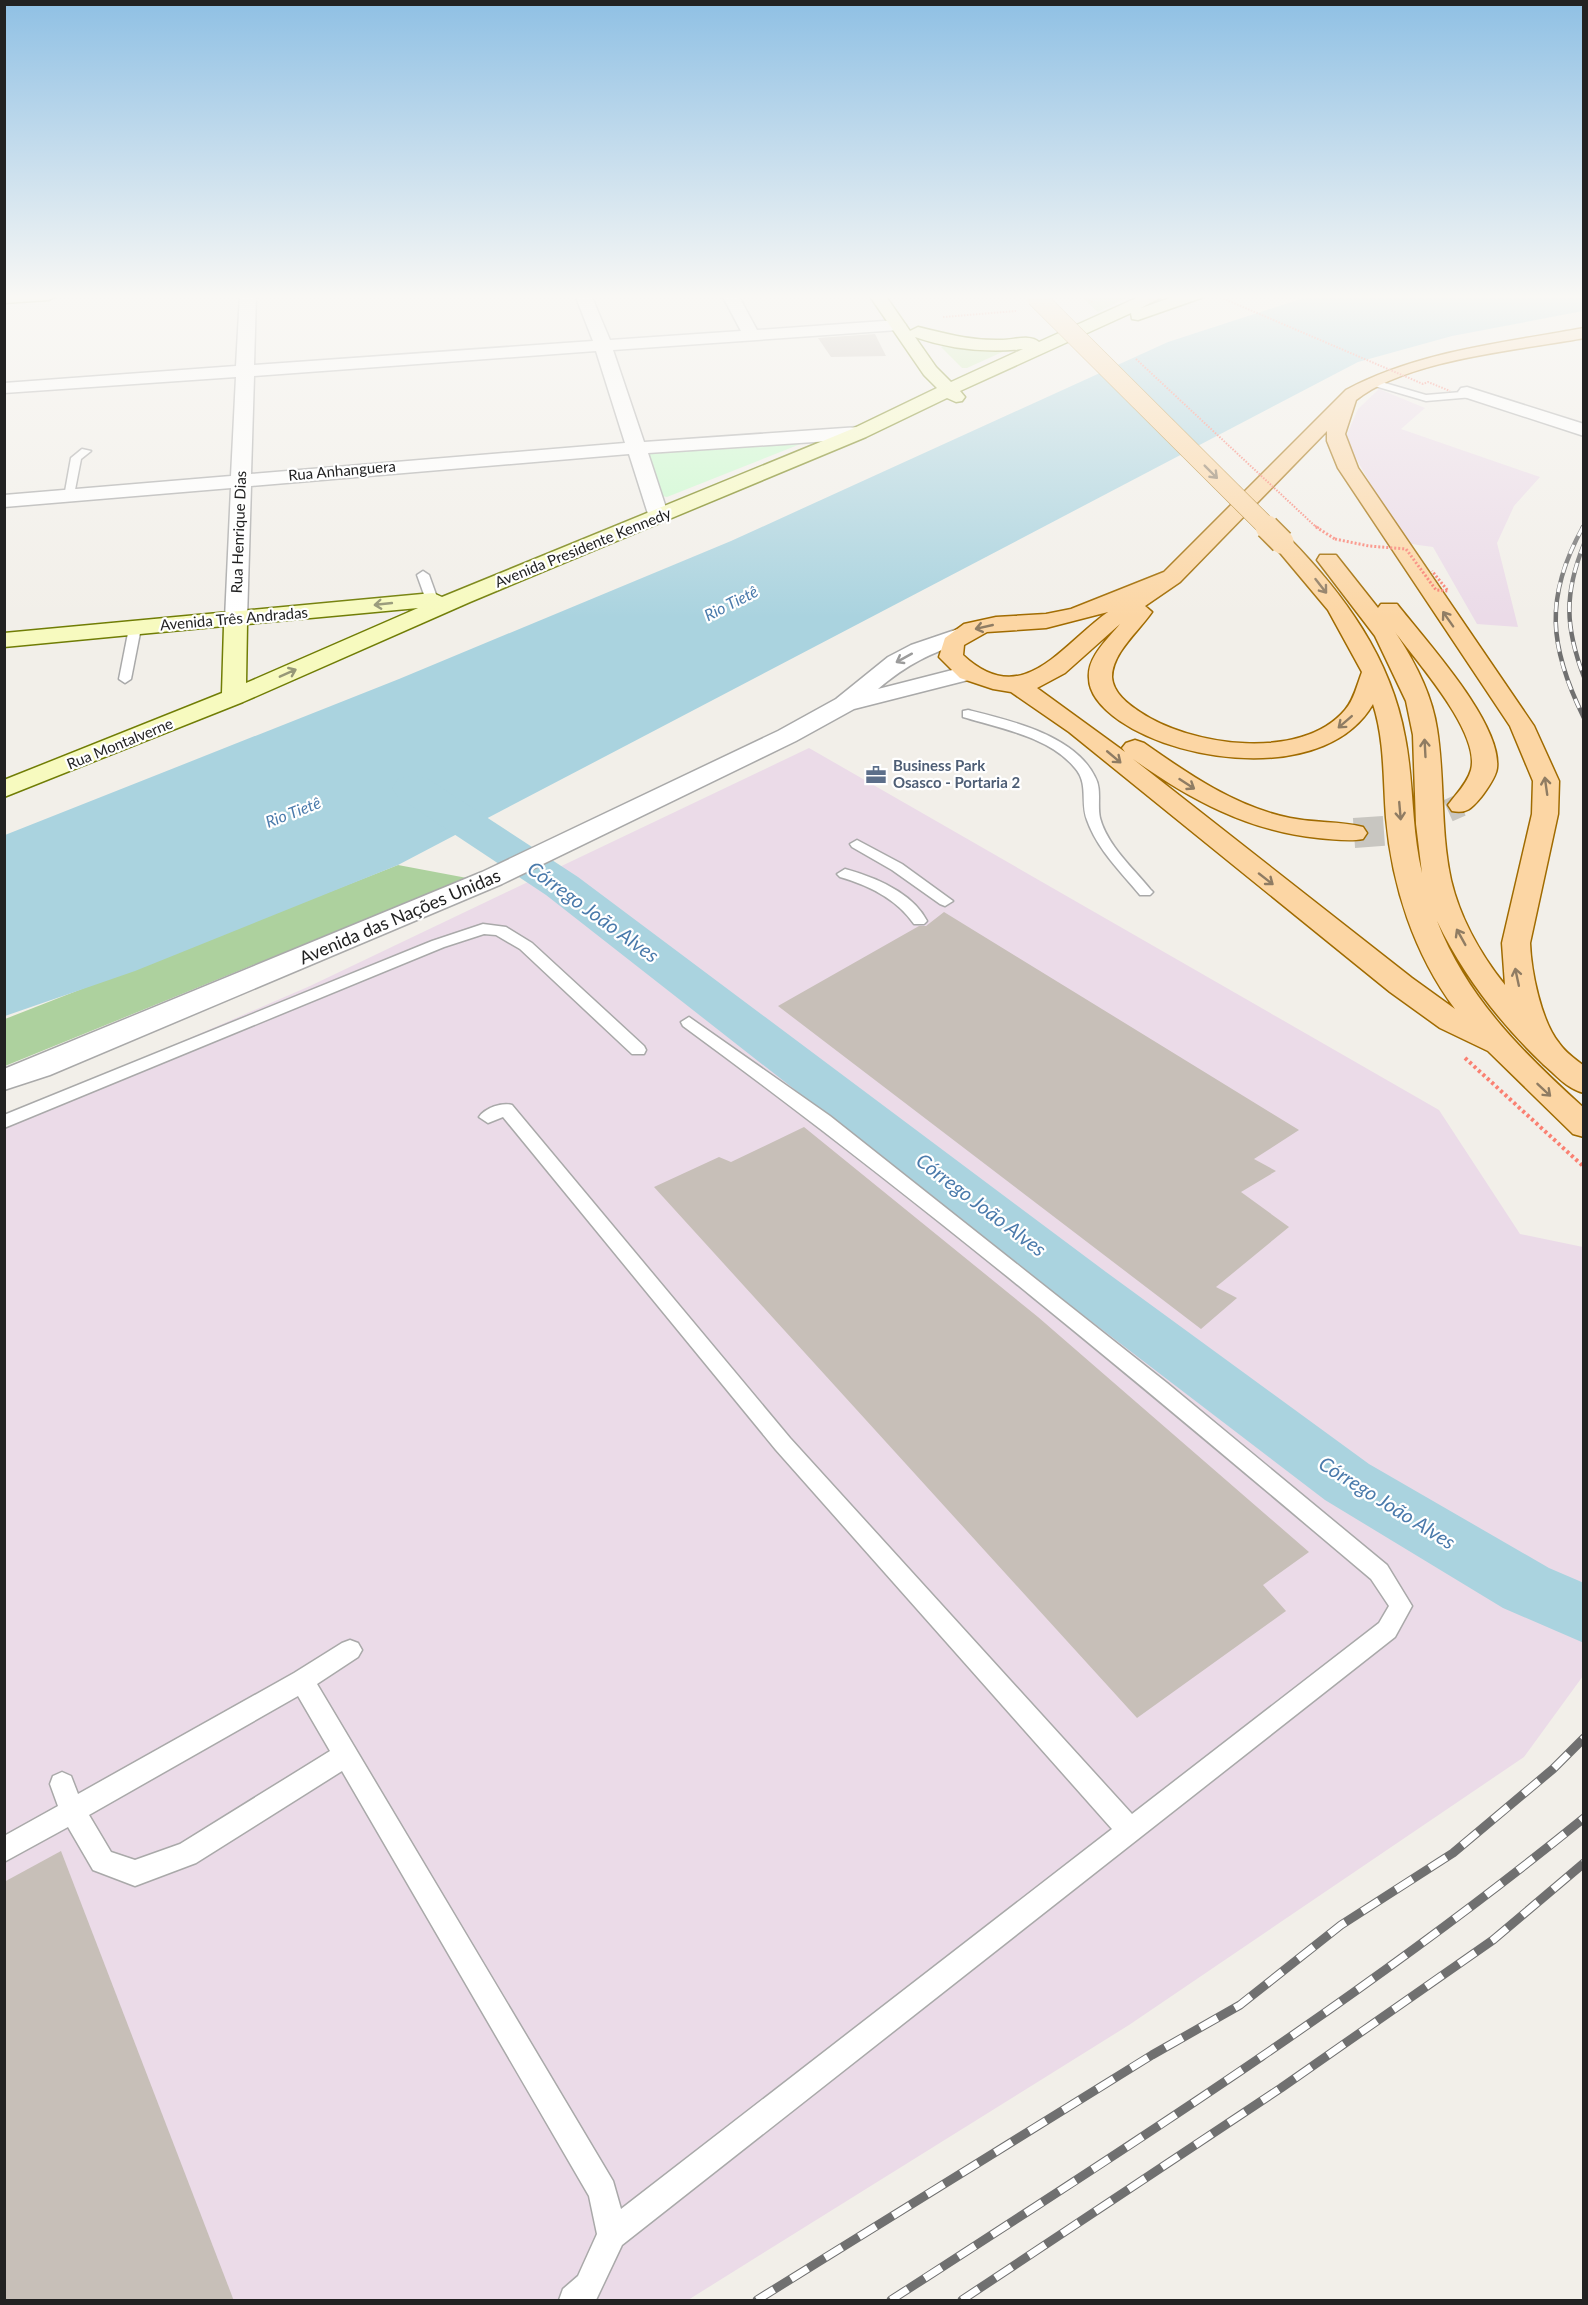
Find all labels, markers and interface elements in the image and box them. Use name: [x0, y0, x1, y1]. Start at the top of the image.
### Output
street label: Rua Anhanguera: [287, 456, 396, 484]
one-way arrow: [1203, 464, 1218, 479]
street label: Rua Henrique Dias: [227, 470, 249, 594]
street label: Avenida Presidente Kennedy: [492, 503, 674, 591]
one-way arrow: [1315, 577, 1328, 593]
water label: Rio Tietê: [701, 581, 761, 624]
one-way arrow: [374, 599, 394, 610]
street label: Avenida Três Andradas: [159, 603, 309, 633]
one-way arrow: [1442, 611, 1454, 628]
one-way arrow: [975, 621, 994, 633]
one-way arrow: [896, 652, 913, 664]
one-way arrow: [278, 667, 296, 678]
street label: Rua Montalverne: [64, 714, 175, 773]
one-way arrow: [1338, 714, 1354, 728]
one-way arrow: [1420, 738, 1431, 758]
one-way arrow: [1106, 750, 1122, 763]
place label: Business Park Osasco - Portaria 2: [893, 756, 1020, 791]
office icon: Business Park Osasco - Portaria 2: [864, 763, 888, 787]
one-way arrow: [1540, 777, 1551, 796]
one-way arrow: [1178, 778, 1195, 790]
water label: Rio Tietê: [263, 792, 323, 831]
one-way arrow: [1395, 801, 1406, 820]
water label: Córrego João Alves: [523, 856, 664, 967]
street label: Avenida das Nações Unidas: [296, 864, 504, 969]
one-way arrow: [1258, 873, 1274, 886]
one-way arrow: [1455, 929, 1466, 947]
one-way arrow: [1511, 968, 1522, 987]
one-way arrow: [1536, 1082, 1551, 1097]
water label: Córrego João Alves: [912, 1148, 1051, 1261]
water label: Córrego João Alves: [1315, 1451, 1460, 1554]

